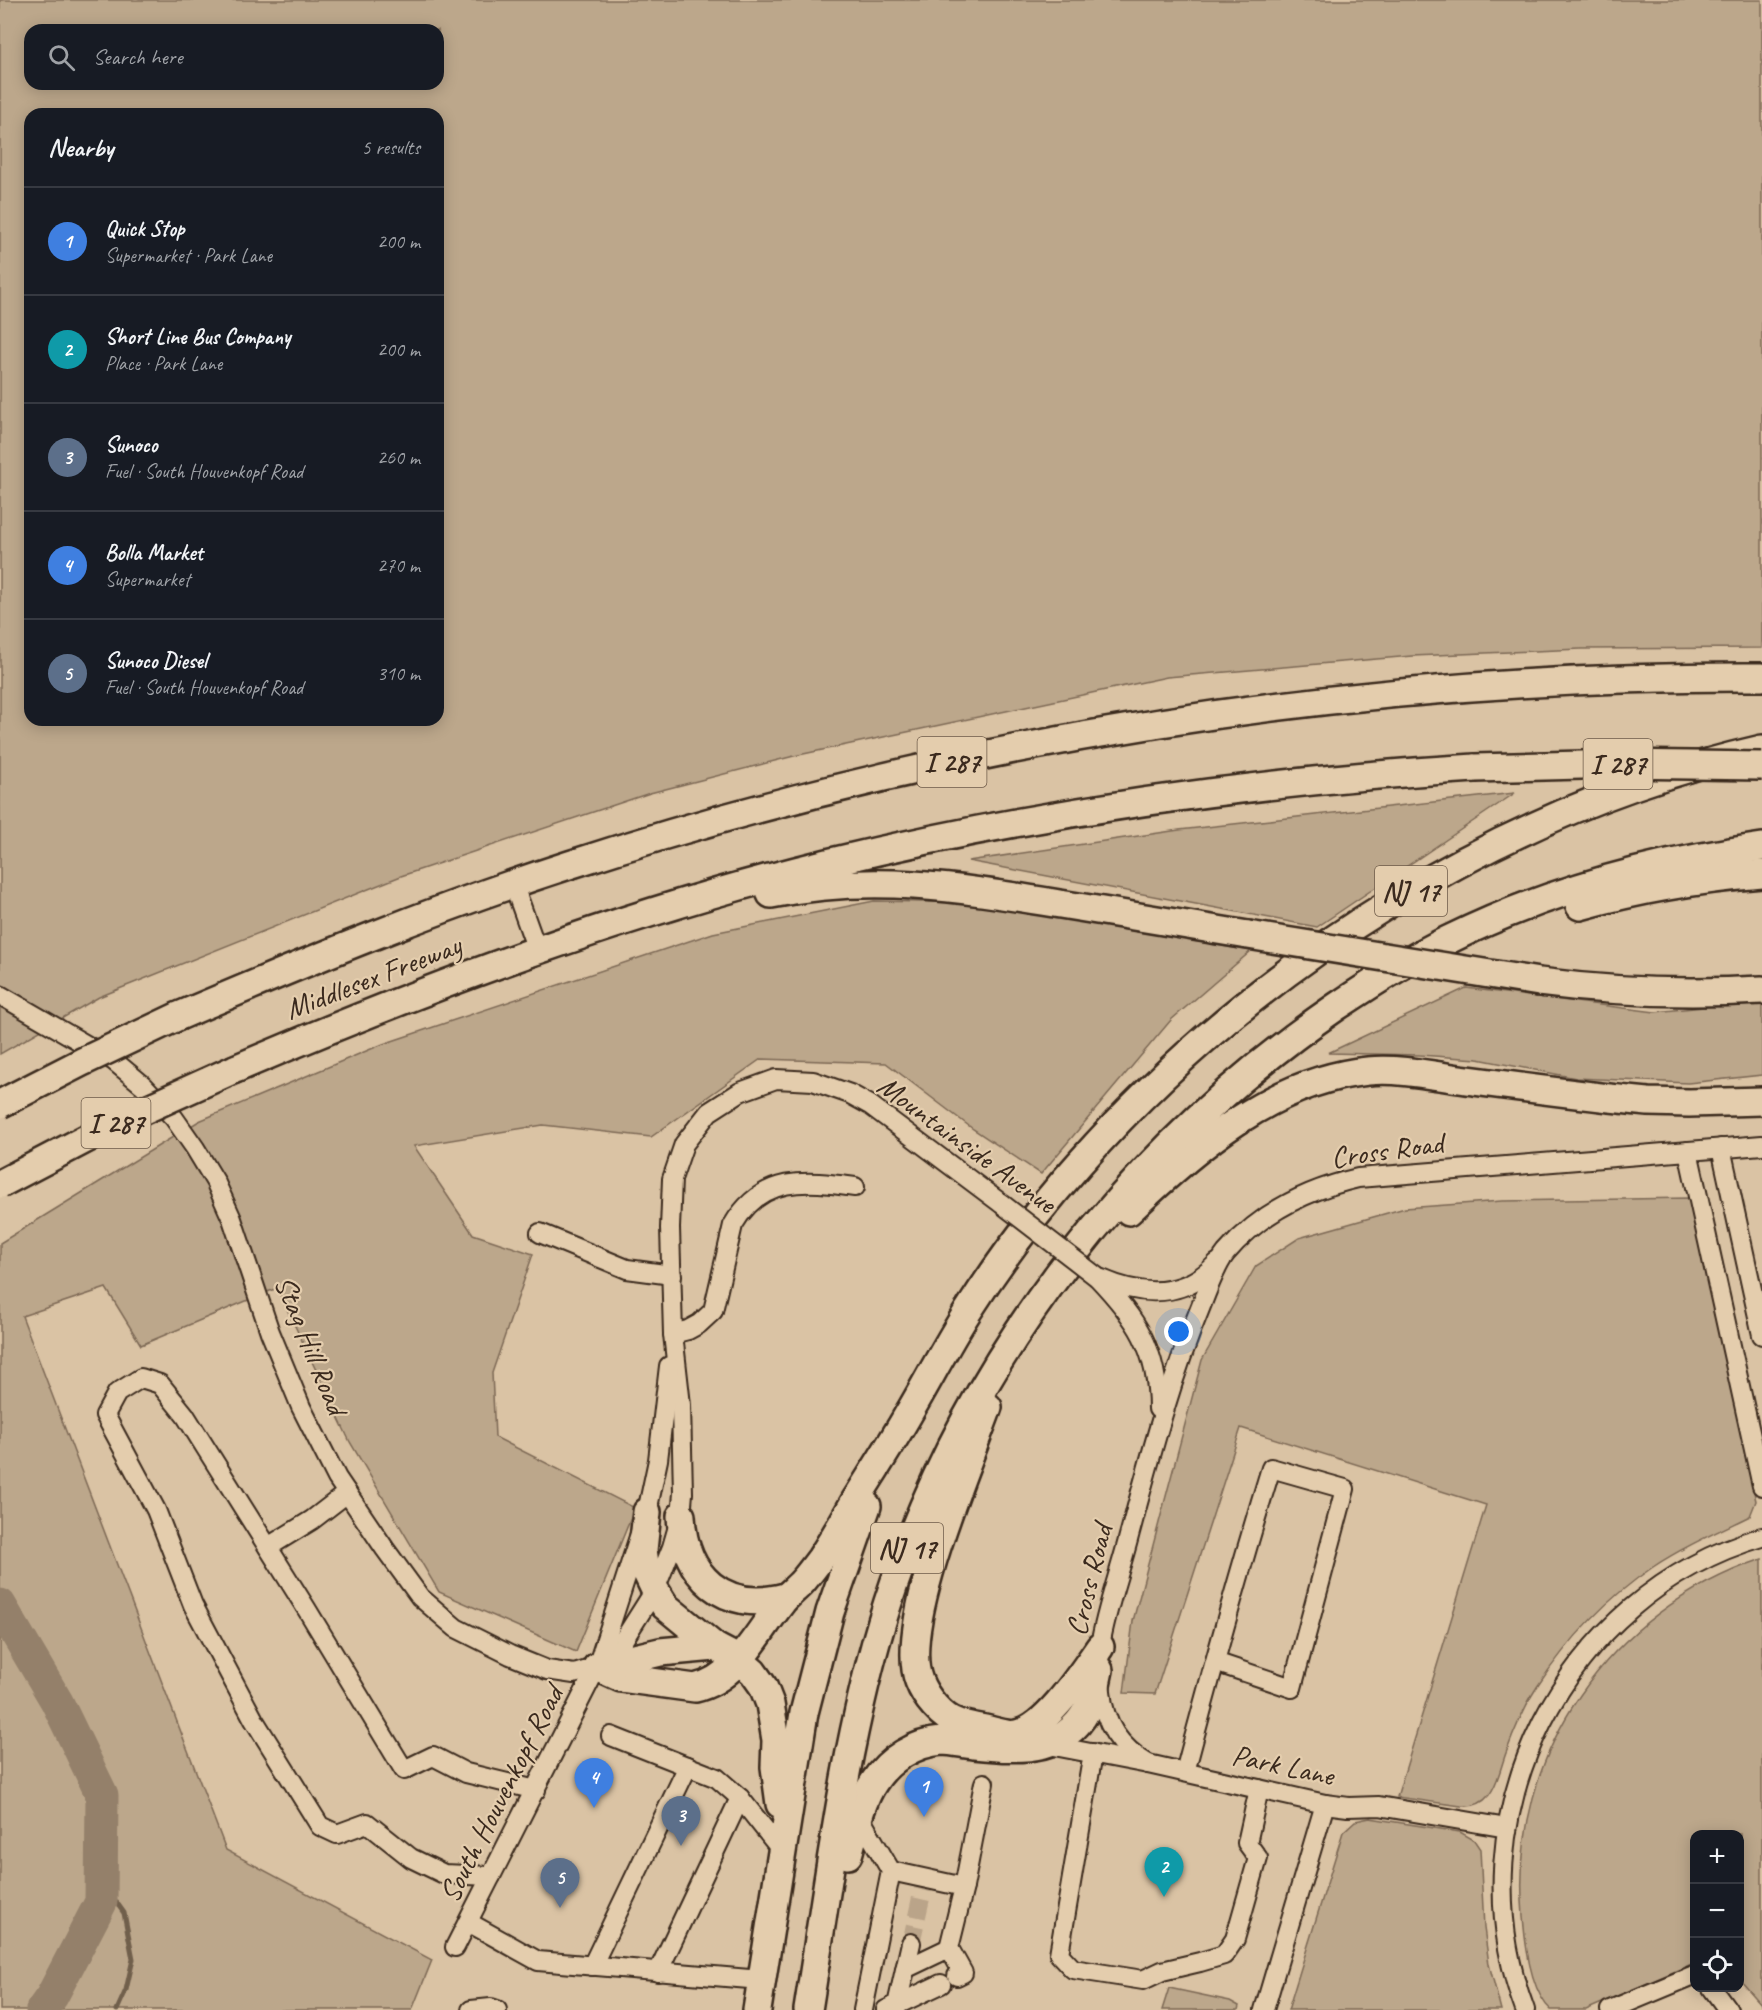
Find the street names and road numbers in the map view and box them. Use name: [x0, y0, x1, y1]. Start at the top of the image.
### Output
road number: I 287: [918, 737, 986, 787]
road number: I 287: [1584, 739, 1652, 789]
road number: NJ 17: [1375, 866, 1447, 916]
street label: Middlesex Freeway: [280, 925, 468, 1028]
street label: Mountainside Avenue: [870, 1066, 1066, 1223]
road number: I 287: [82, 1098, 150, 1148]
street label: Cross Road: [1328, 1123, 1450, 1177]
street label: Stag Hill Road: [266, 1270, 358, 1424]
street label: Cross Road: [1057, 1517, 1122, 1639]
road number: NJ 17: [871, 1523, 943, 1573]
street label: South Houvenkopf Road: [430, 1676, 574, 1909]
street label: Park Lane: [1229, 1736, 1339, 1795]

